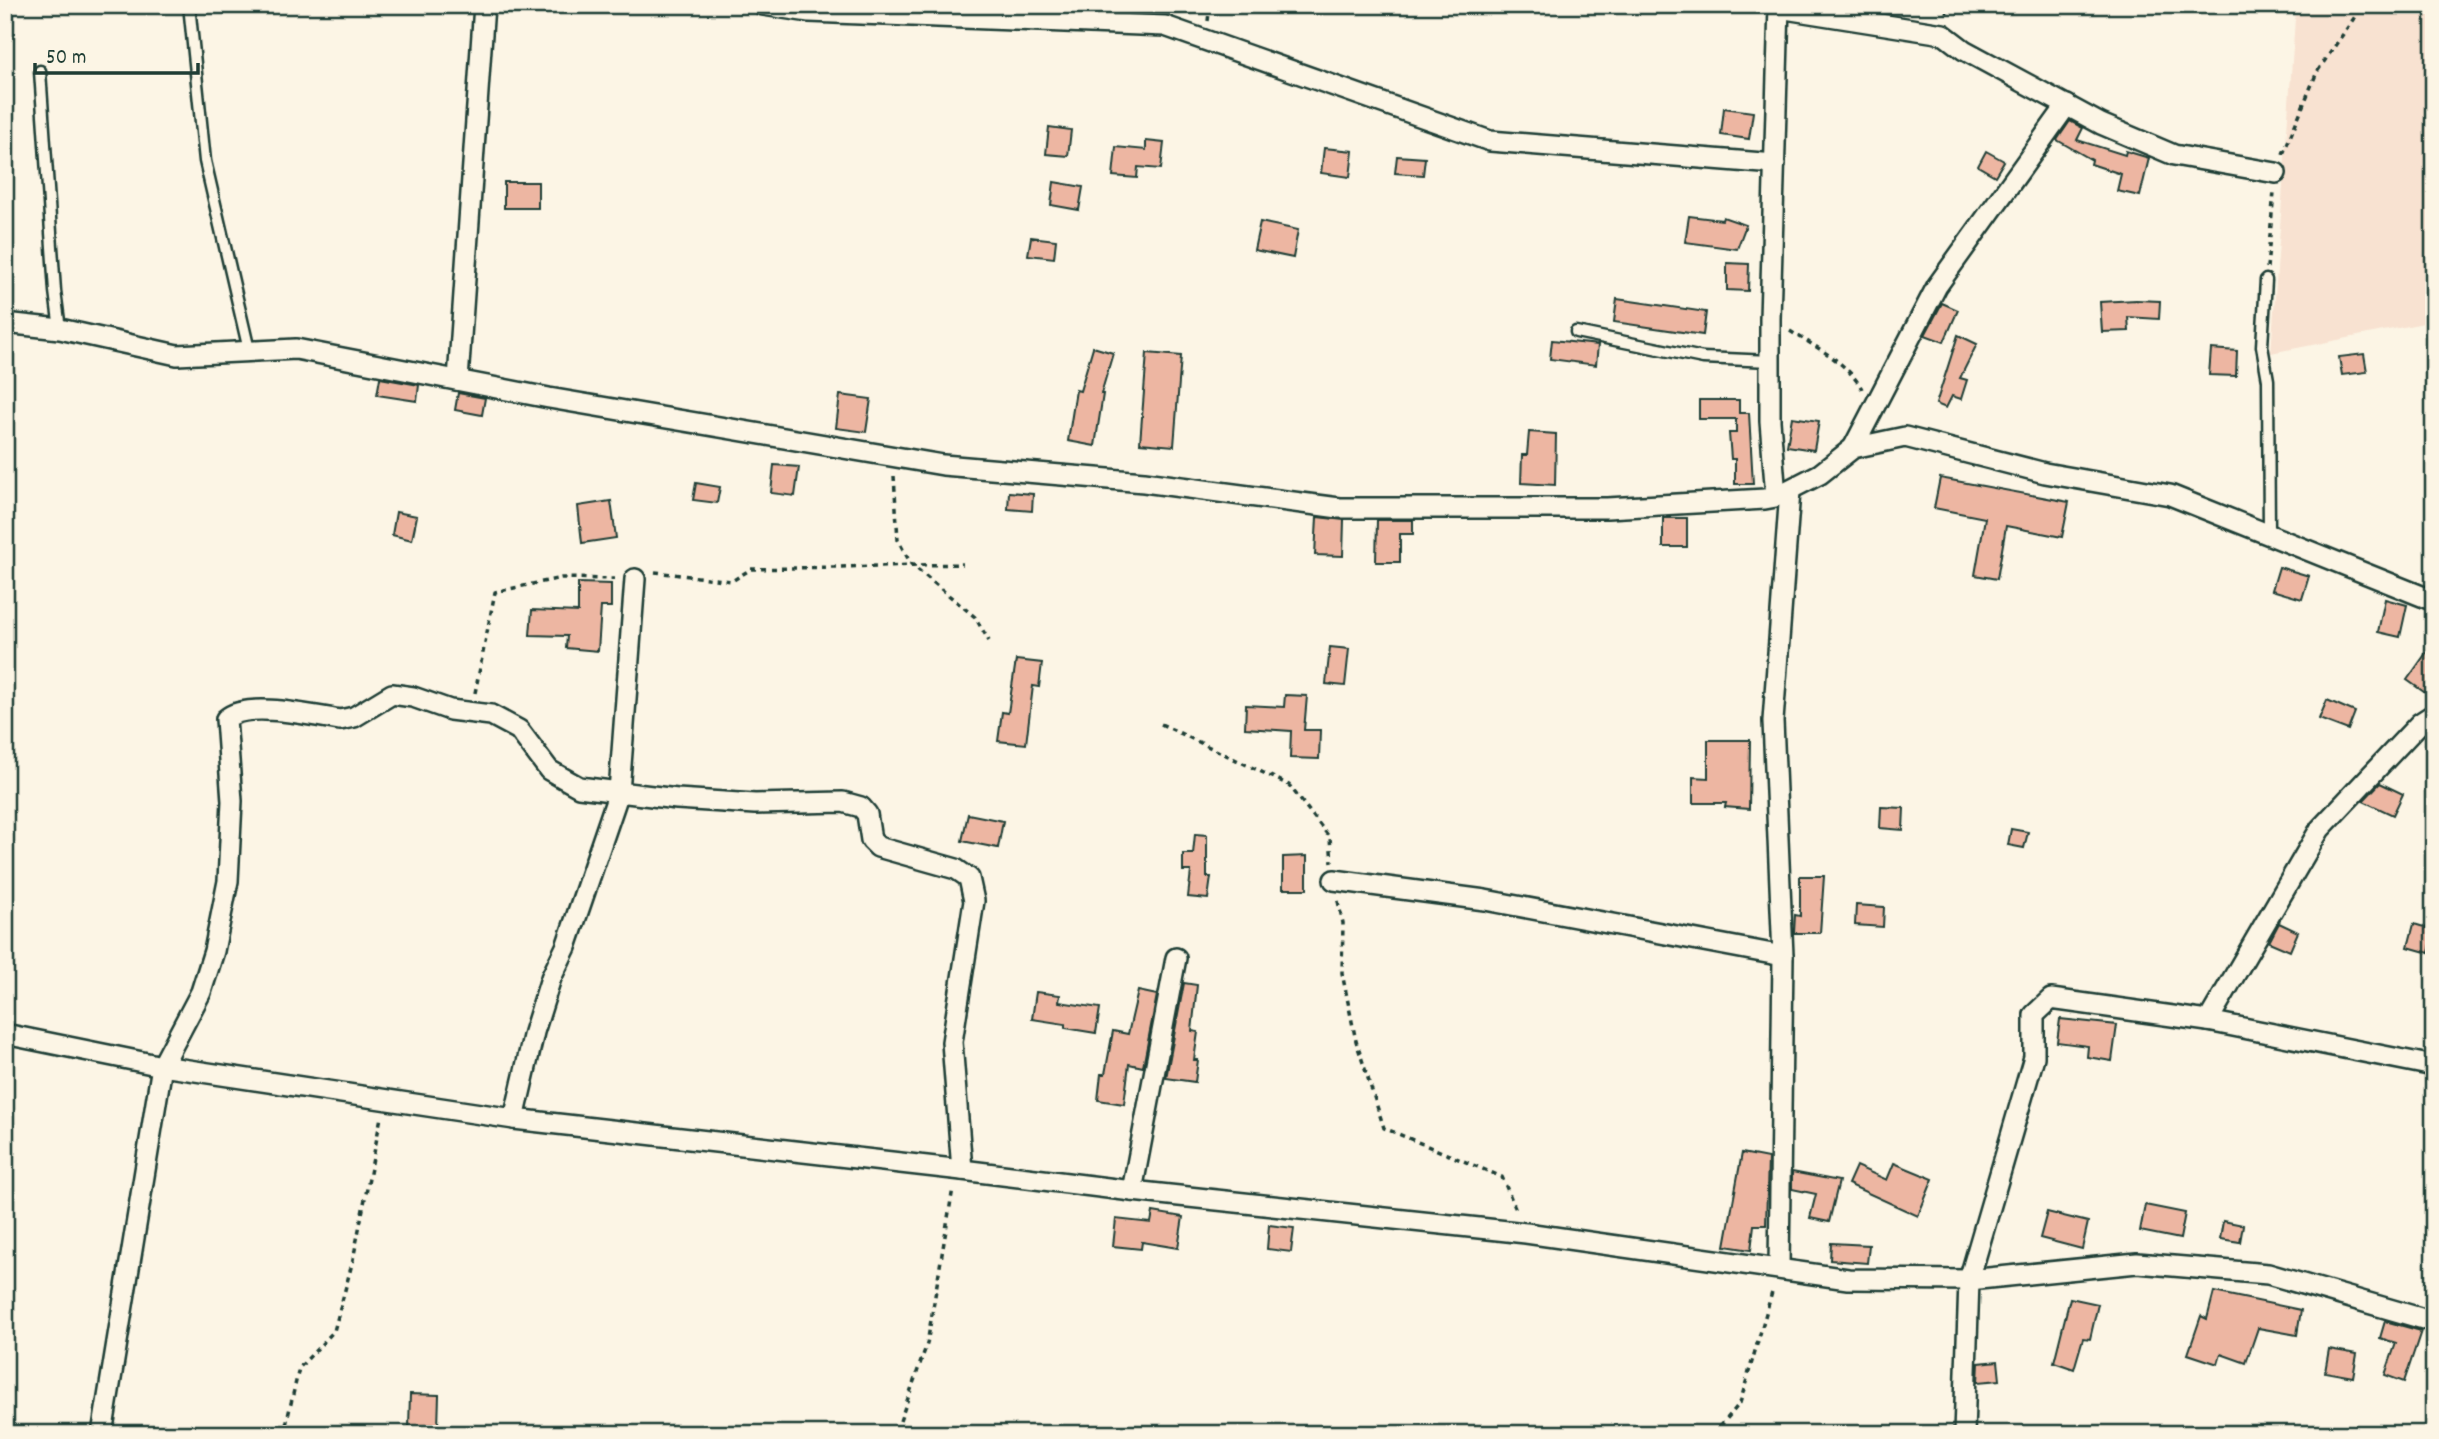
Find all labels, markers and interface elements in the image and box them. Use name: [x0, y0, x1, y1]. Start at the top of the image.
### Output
scale bar: [35, 32, 198, 76]
text: 50 m: [46, 44, 86, 74]

